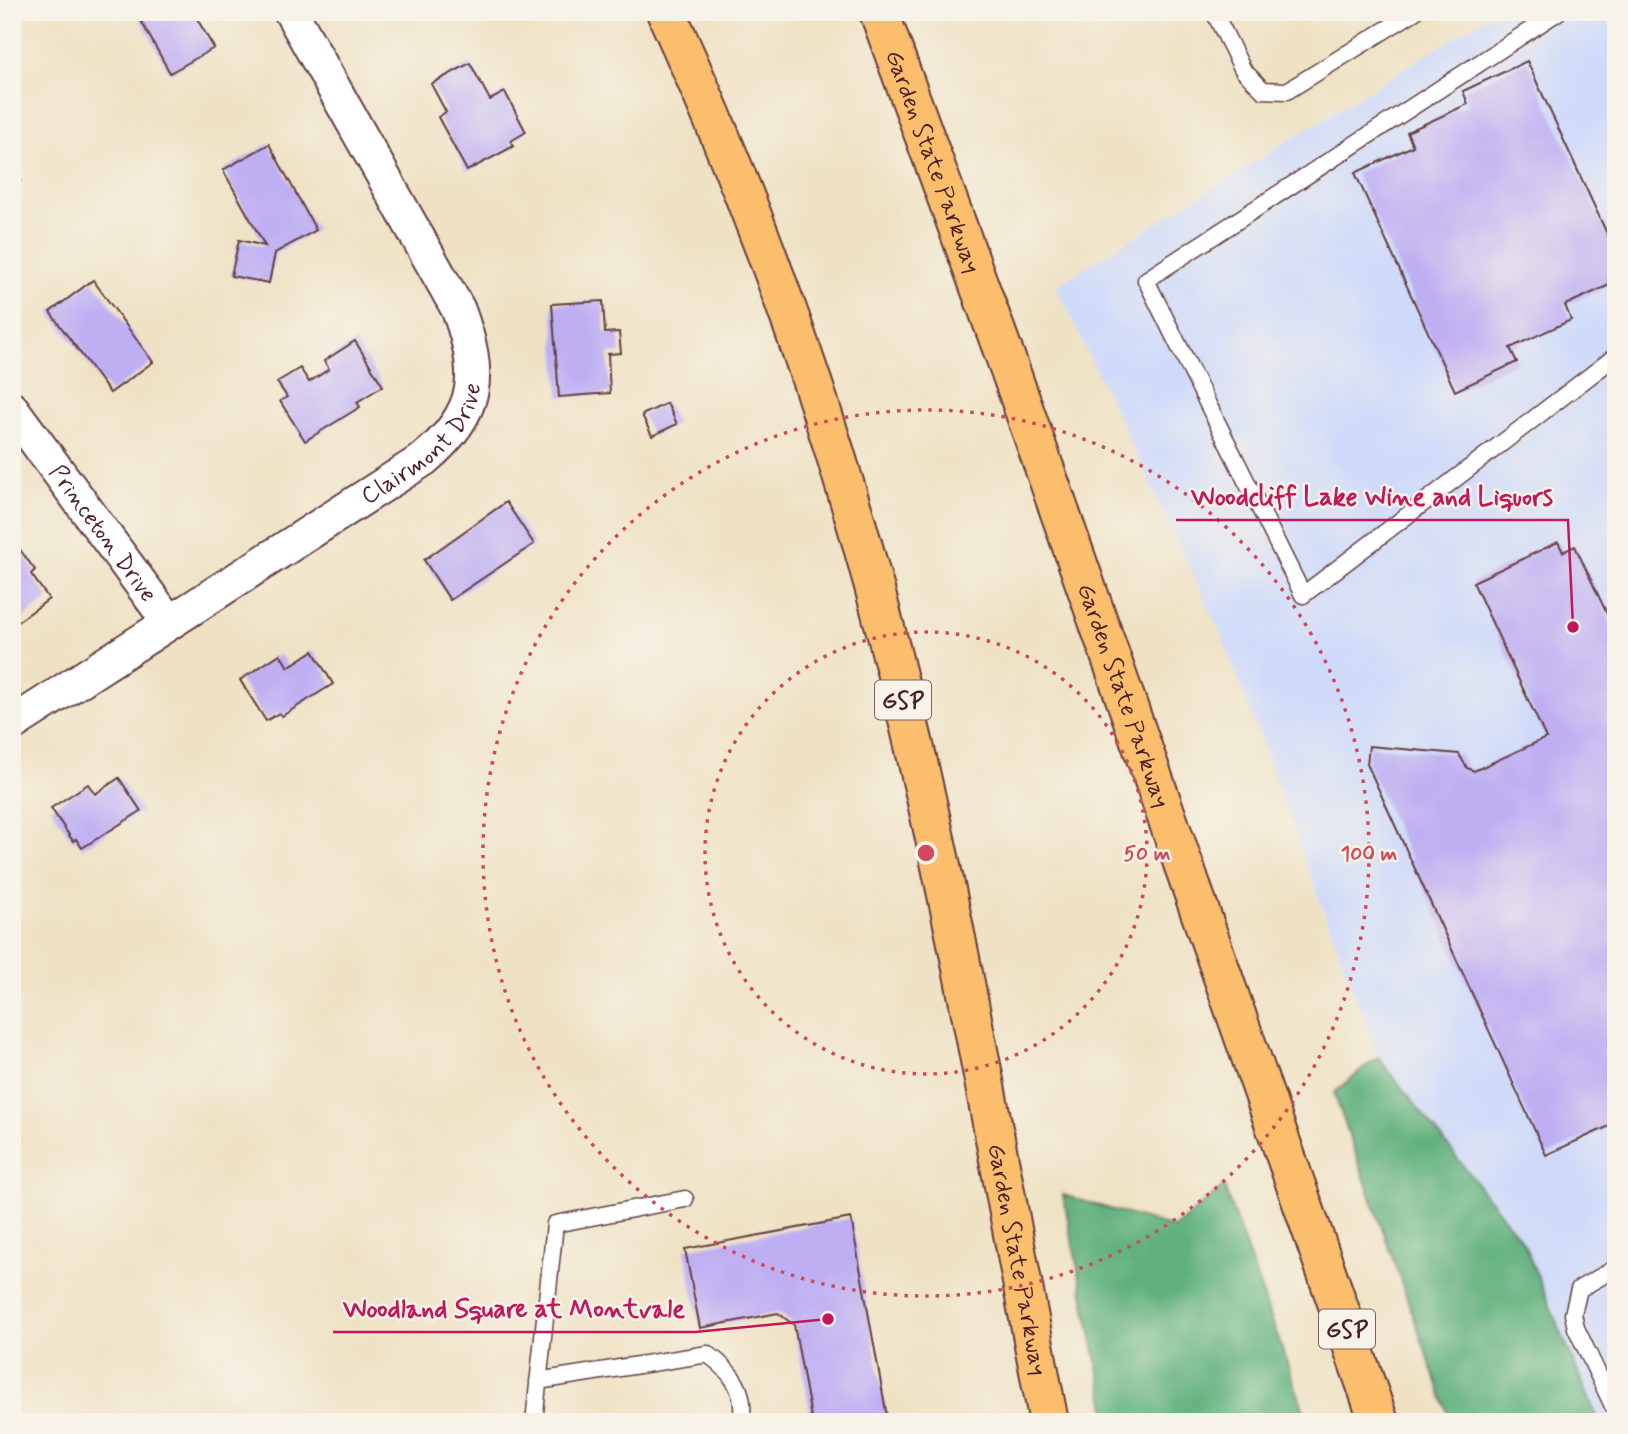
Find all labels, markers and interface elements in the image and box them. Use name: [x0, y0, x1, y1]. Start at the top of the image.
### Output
street label: Garden State Parkway: [877, 46, 987, 278]
street label: Clairmont Drive: [356, 381, 489, 512]
street label: Princeton Drive: [41, 459, 163, 609]
callout: Woodcliff Lake Wine and Liquors: [1176, 473, 1568, 520]
text: Woodcliff Lake Wine and Liquors: [1190, 481, 1553, 515]
street label: Garden State Parkway: [1069, 580, 1176, 812]
road number: GSP: [875, 680, 931, 720]
text: 50 m: [1124, 840, 1171, 868]
text: 100 m: [1341, 840, 1397, 868]
centre of rings: [914, 841, 938, 865]
street label: Garden State Parkway: [979, 1141, 1054, 1378]
callout: Woodland Square at Montvale: [333, 1285, 695, 1332]
text: Woodland Square at Montvale: [342, 1293, 685, 1327]
road number: GSP: [1319, 1310, 1375, 1348]

